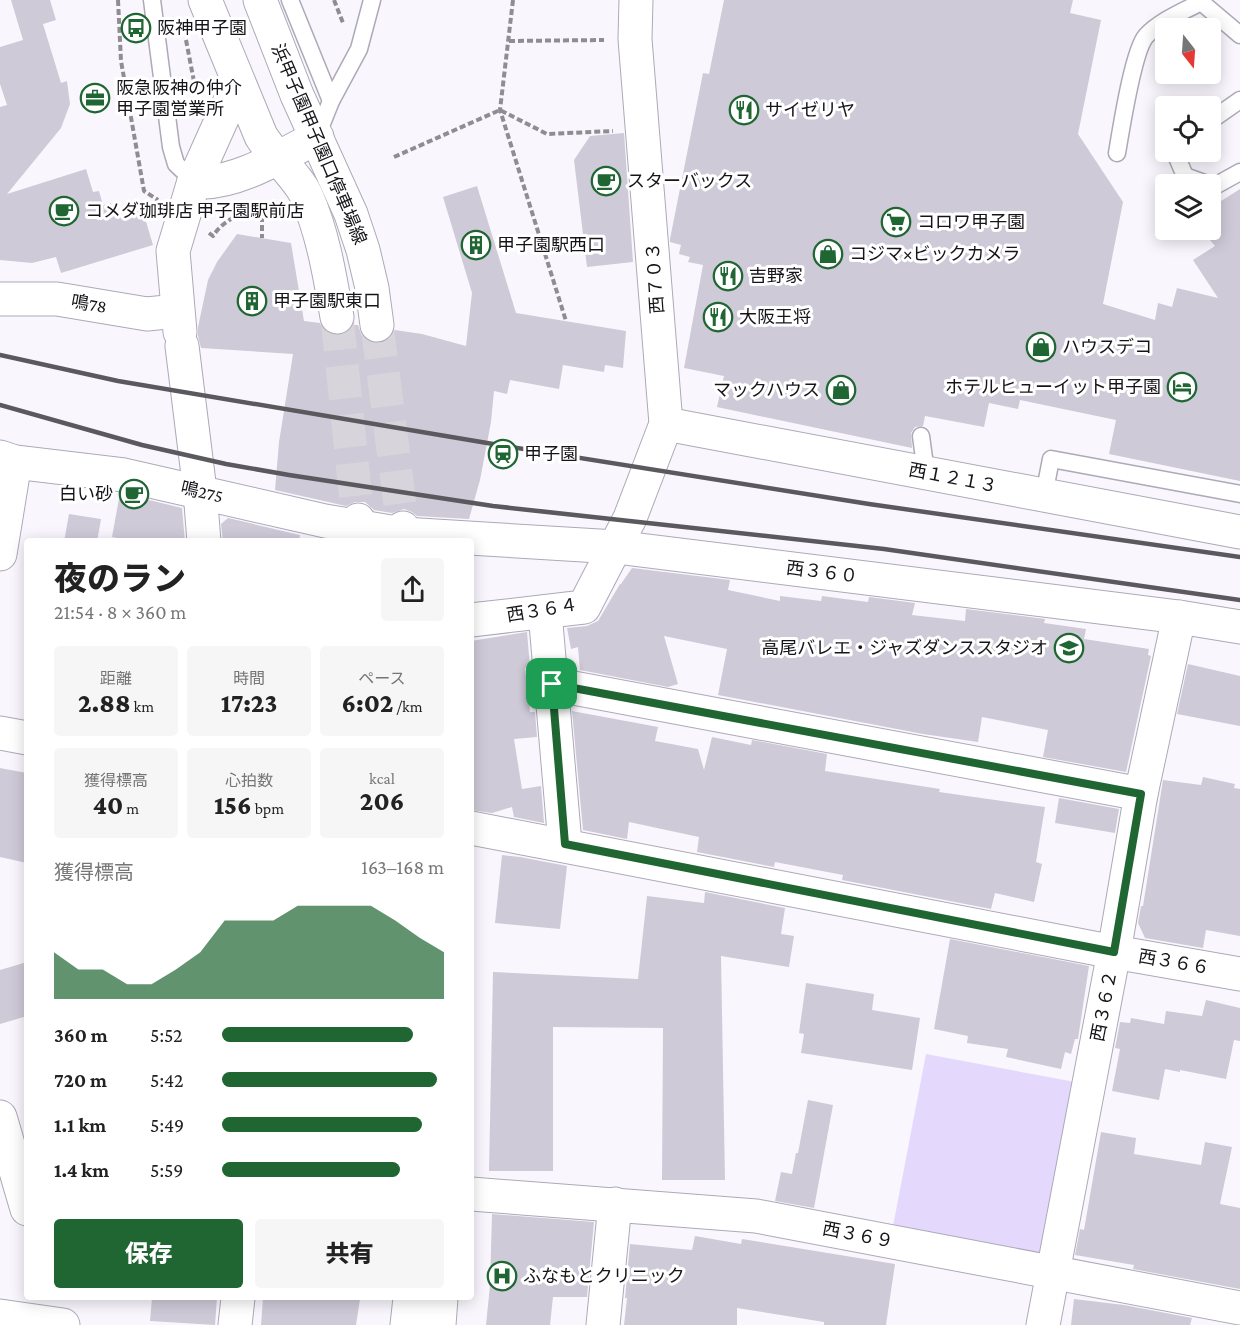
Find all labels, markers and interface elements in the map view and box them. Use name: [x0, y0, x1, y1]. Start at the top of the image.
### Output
bus stop icon: 阪神甲子園: [120, 12, 152, 44]
place label: 阪神甲子園: [157, 18, 247, 38]
north arrow: [1155, 18, 1221, 84]
map controls: [1155, 18, 1221, 240]
street label: 浜甲子園甲子園口停車場線: [268, 41, 370, 247]
place label: 阪急阪神の仲介 甲子園営業所: [116, 78, 242, 119]
office icon: 阪急阪神の仲介 甲子園営業所: [79, 82, 111, 114]
restaurant icon: サイゼリヤ: [728, 94, 760, 126]
button: locate: [1155, 96, 1221, 162]
place label: サイゼリヤ: [765, 100, 855, 120]
cafe icon: スターバックス: [590, 165, 622, 197]
place label: スターバックス: [627, 171, 752, 191]
button: layers: [1155, 174, 1221, 240]
cafe icon: コメダ珈琲店 甲子園駅前店: [48, 195, 80, 227]
place label: コメダ珈琲店 甲子園駅前店: [85, 201, 304, 221]
supermarket icon: コロワ甲子園: [880, 206, 912, 238]
place label: コロワ甲子園: [917, 212, 1025, 232]
building icon: 甲子園駅西口: [460, 229, 492, 261]
place label: 甲子園駅西口: [497, 235, 605, 255]
shop icon: コジマ×ビックカメラ: [812, 238, 844, 270]
street label: 西７０３: [643, 241, 667, 315]
place label: コジマ×ビックカメラ: [849, 244, 1021, 264]
restaurant icon: 吉野家: [712, 260, 744, 292]
place label: 吉野家: [749, 266, 803, 286]
building icon: 甲子園駅東口: [236, 285, 268, 317]
street label: 鳴78: [70, 291, 108, 317]
place label: 甲子園駅東口: [273, 291, 381, 311]
restaurant icon: 大阪王将: [702, 301, 734, 333]
place label: 大阪王将: [739, 307, 811, 327]
shop icon: ハウスデコ: [1025, 331, 1057, 363]
place label: ハウスデコ: [1062, 337, 1152, 357]
hotel icon: ホテルヒューイット甲子園: [1166, 371, 1198, 403]
shop icon: マックハウス: [825, 374, 857, 406]
place label: ホテルヒューイット甲子園: [945, 377, 1161, 397]
place label: マックハウス: [713, 380, 820, 400]
station icon: 甲子園: [487, 438, 519, 470]
place label: 甲子園: [524, 444, 578, 464]
street label: 西１２１３: [907, 460, 999, 496]
street label: 鳴275: [179, 477, 225, 507]
cafe icon: 白い砂: [118, 478, 150, 510]
place label: 白い砂: [59, 484, 113, 504]
button: share: [381, 558, 444, 621]
street label: 西３６０: [785, 558, 859, 586]
text: 夜のラン: [54, 560, 186, 597]
street label: 西３６４: [505, 594, 579, 626]
text: 21:54 · 8 × 360 m: [54, 601, 186, 623]
school or university icon: 高尾バレエ・ジャズダンススタジオ: [1053, 632, 1085, 664]
place label: 高尾バレエ・ジャズダンススタジオ: [761, 638, 1048, 658]
pin: [526, 658, 577, 709]
icon: arrive: [535, 667, 568, 700]
text: 距離: [100, 670, 132, 687]
text: 時間: [233, 670, 265, 687]
text: ペース: [358, 670, 406, 687]
text: 2.88: [78, 689, 131, 718]
text: 17:23: [221, 689, 277, 718]
text: 6:02: [341, 689, 393, 718]
text: km: [131, 698, 154, 715]
text: /km: [393, 698, 423, 715]
text: kcal: [369, 770, 395, 787]
text: 獲得標高: [84, 772, 148, 789]
text: 心拍数: [225, 772, 273, 789]
text: 206: [360, 787, 404, 816]
text: 40: [93, 791, 123, 820]
text: 156: [214, 791, 252, 820]
text: m: [123, 800, 139, 817]
text: bpm: [252, 800, 284, 817]
text: 163–168 m: [361, 856, 444, 878]
text: 獲得標高: [54, 861, 134, 883]
street label: 西３６６: [1137, 946, 1211, 978]
street label: 西３６２: [1087, 969, 1121, 1043]
text: 360 m: [54, 1024, 108, 1046]
text: 5:52: [150, 1024, 182, 1046]
text: 720 m: [54, 1069, 107, 1091]
text: 5:42: [150, 1069, 184, 1091]
text: 1.1 km: [54, 1114, 106, 1136]
text: 5:49: [150, 1114, 184, 1136]
text: 1.4 km: [54, 1159, 109, 1181]
text: 5:59: [150, 1159, 183, 1181]
street label: 西３６９: [821, 1218, 895, 1252]
button: 保存: [54, 1219, 243, 1288]
button: 共有: [255, 1219, 444, 1288]
hospital icon: ふなもとクリニック: [486, 1260, 518, 1292]
place label: ふなもとクリニック: [523, 1266, 685, 1286]

